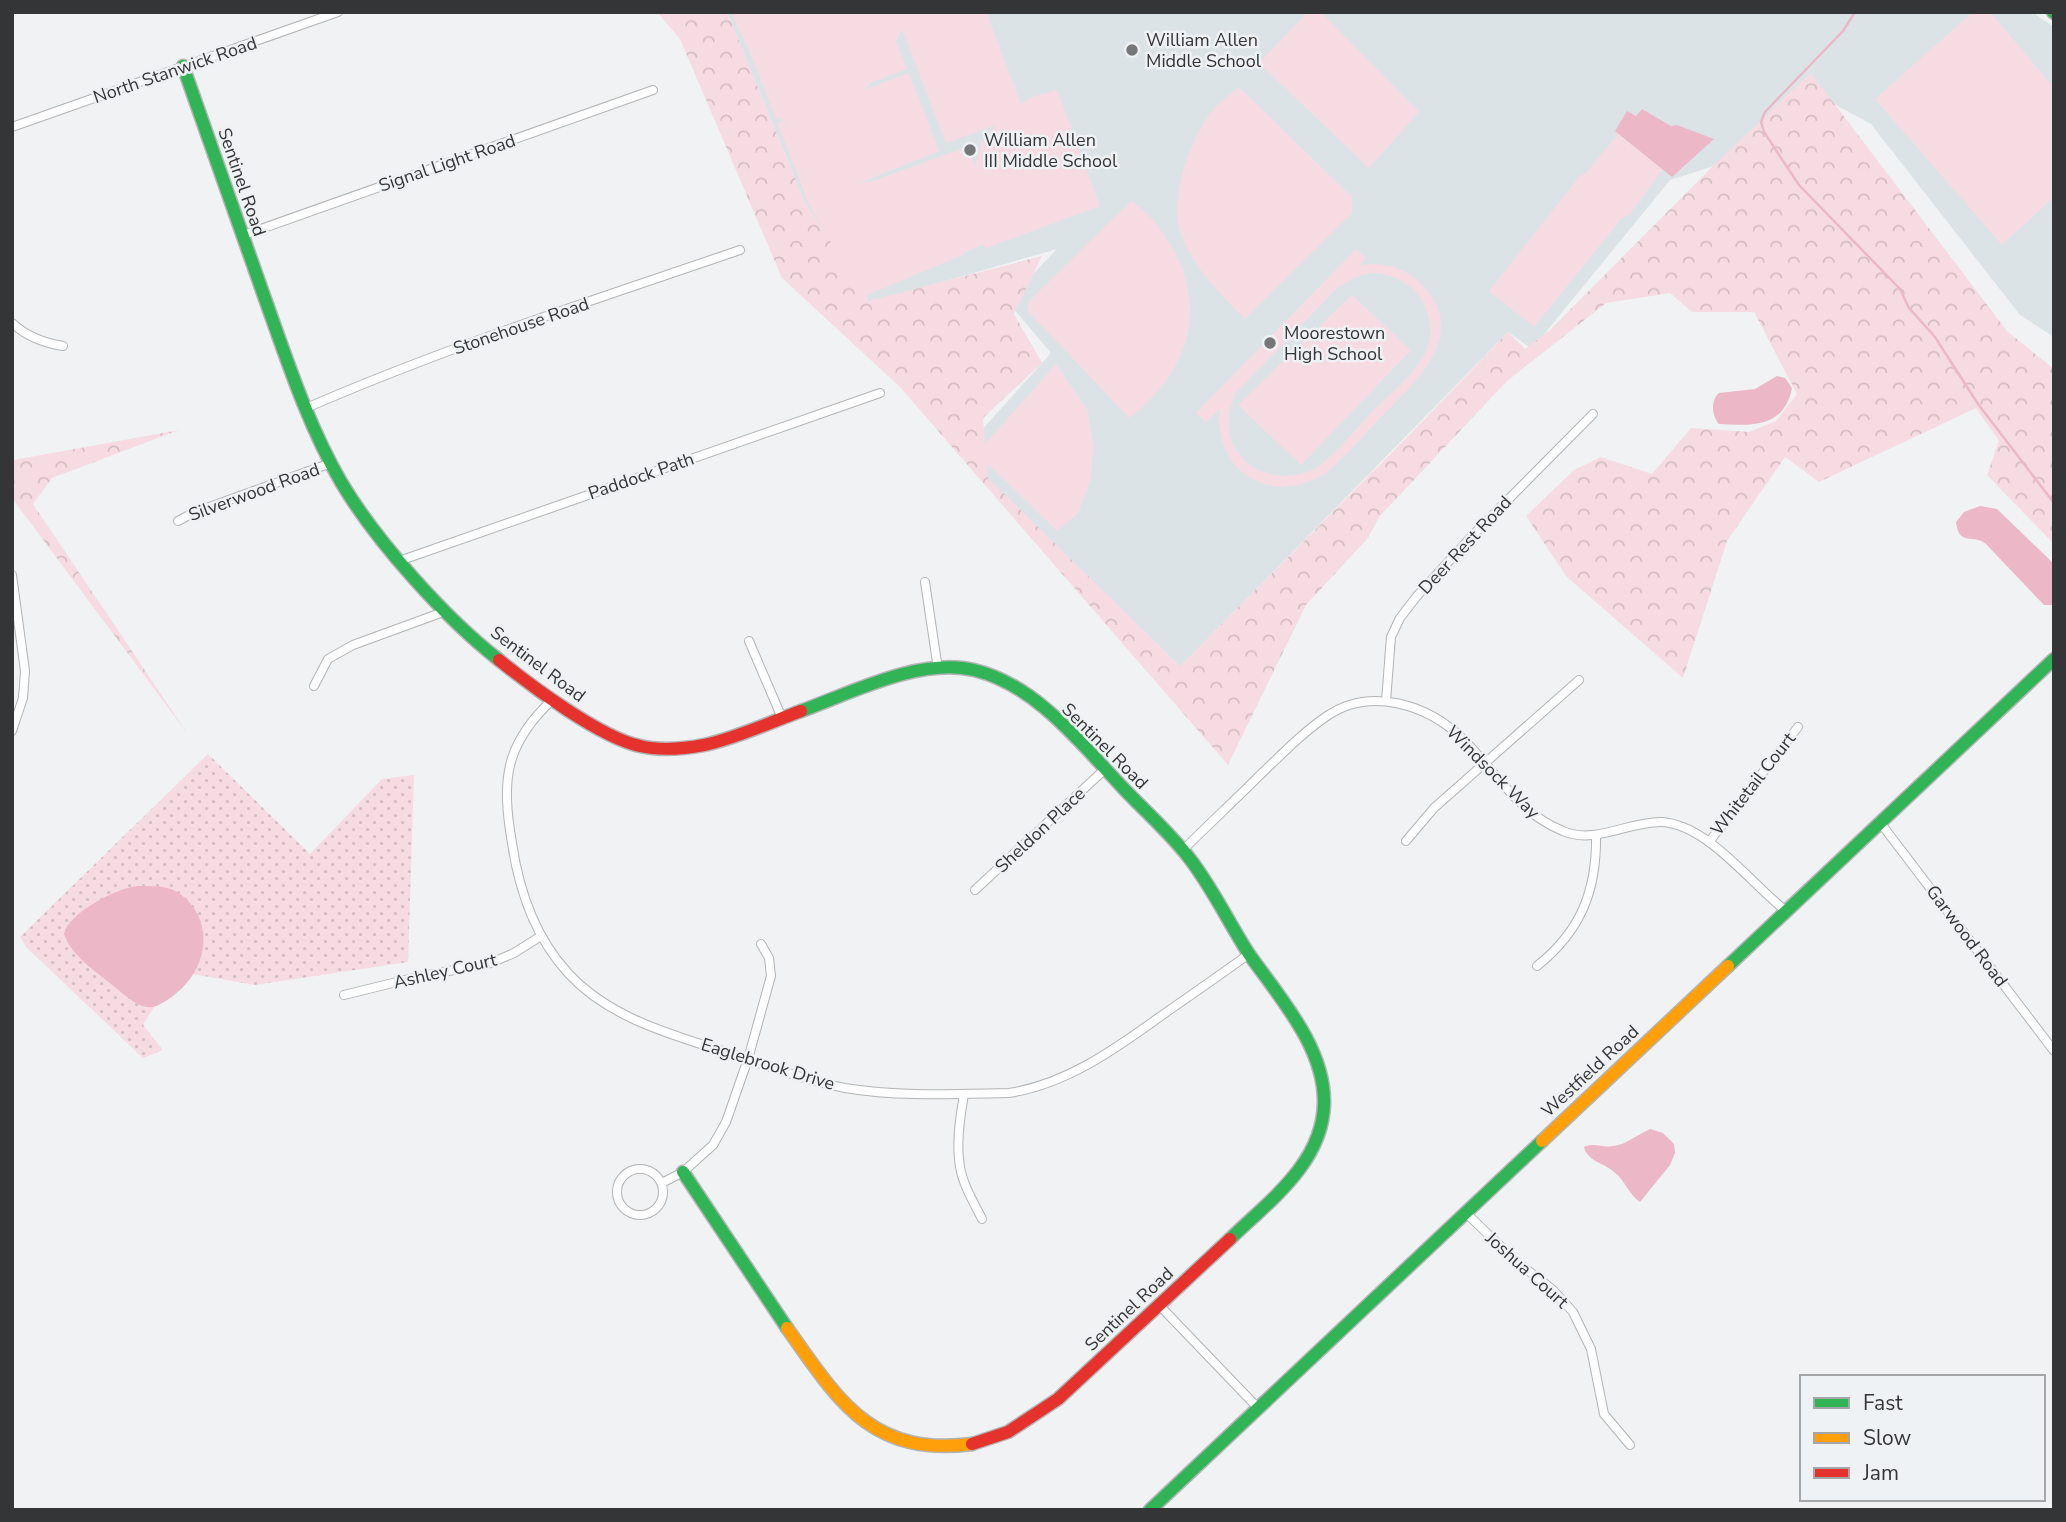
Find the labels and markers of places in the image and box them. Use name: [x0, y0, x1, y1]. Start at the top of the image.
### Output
place label: William Allen Middle School: [1146, 28, 1262, 73]
marker: William Allen Middle School: [1124, 42, 1140, 58]
place label: William Allen III Middle School: [984, 128, 1118, 173]
marker: William Allen III Middle School: [962, 142, 978, 158]
place label: Moorestown High School: [1284, 321, 1385, 366]
marker: Moorestown High School: [1262, 335, 1278, 351]

